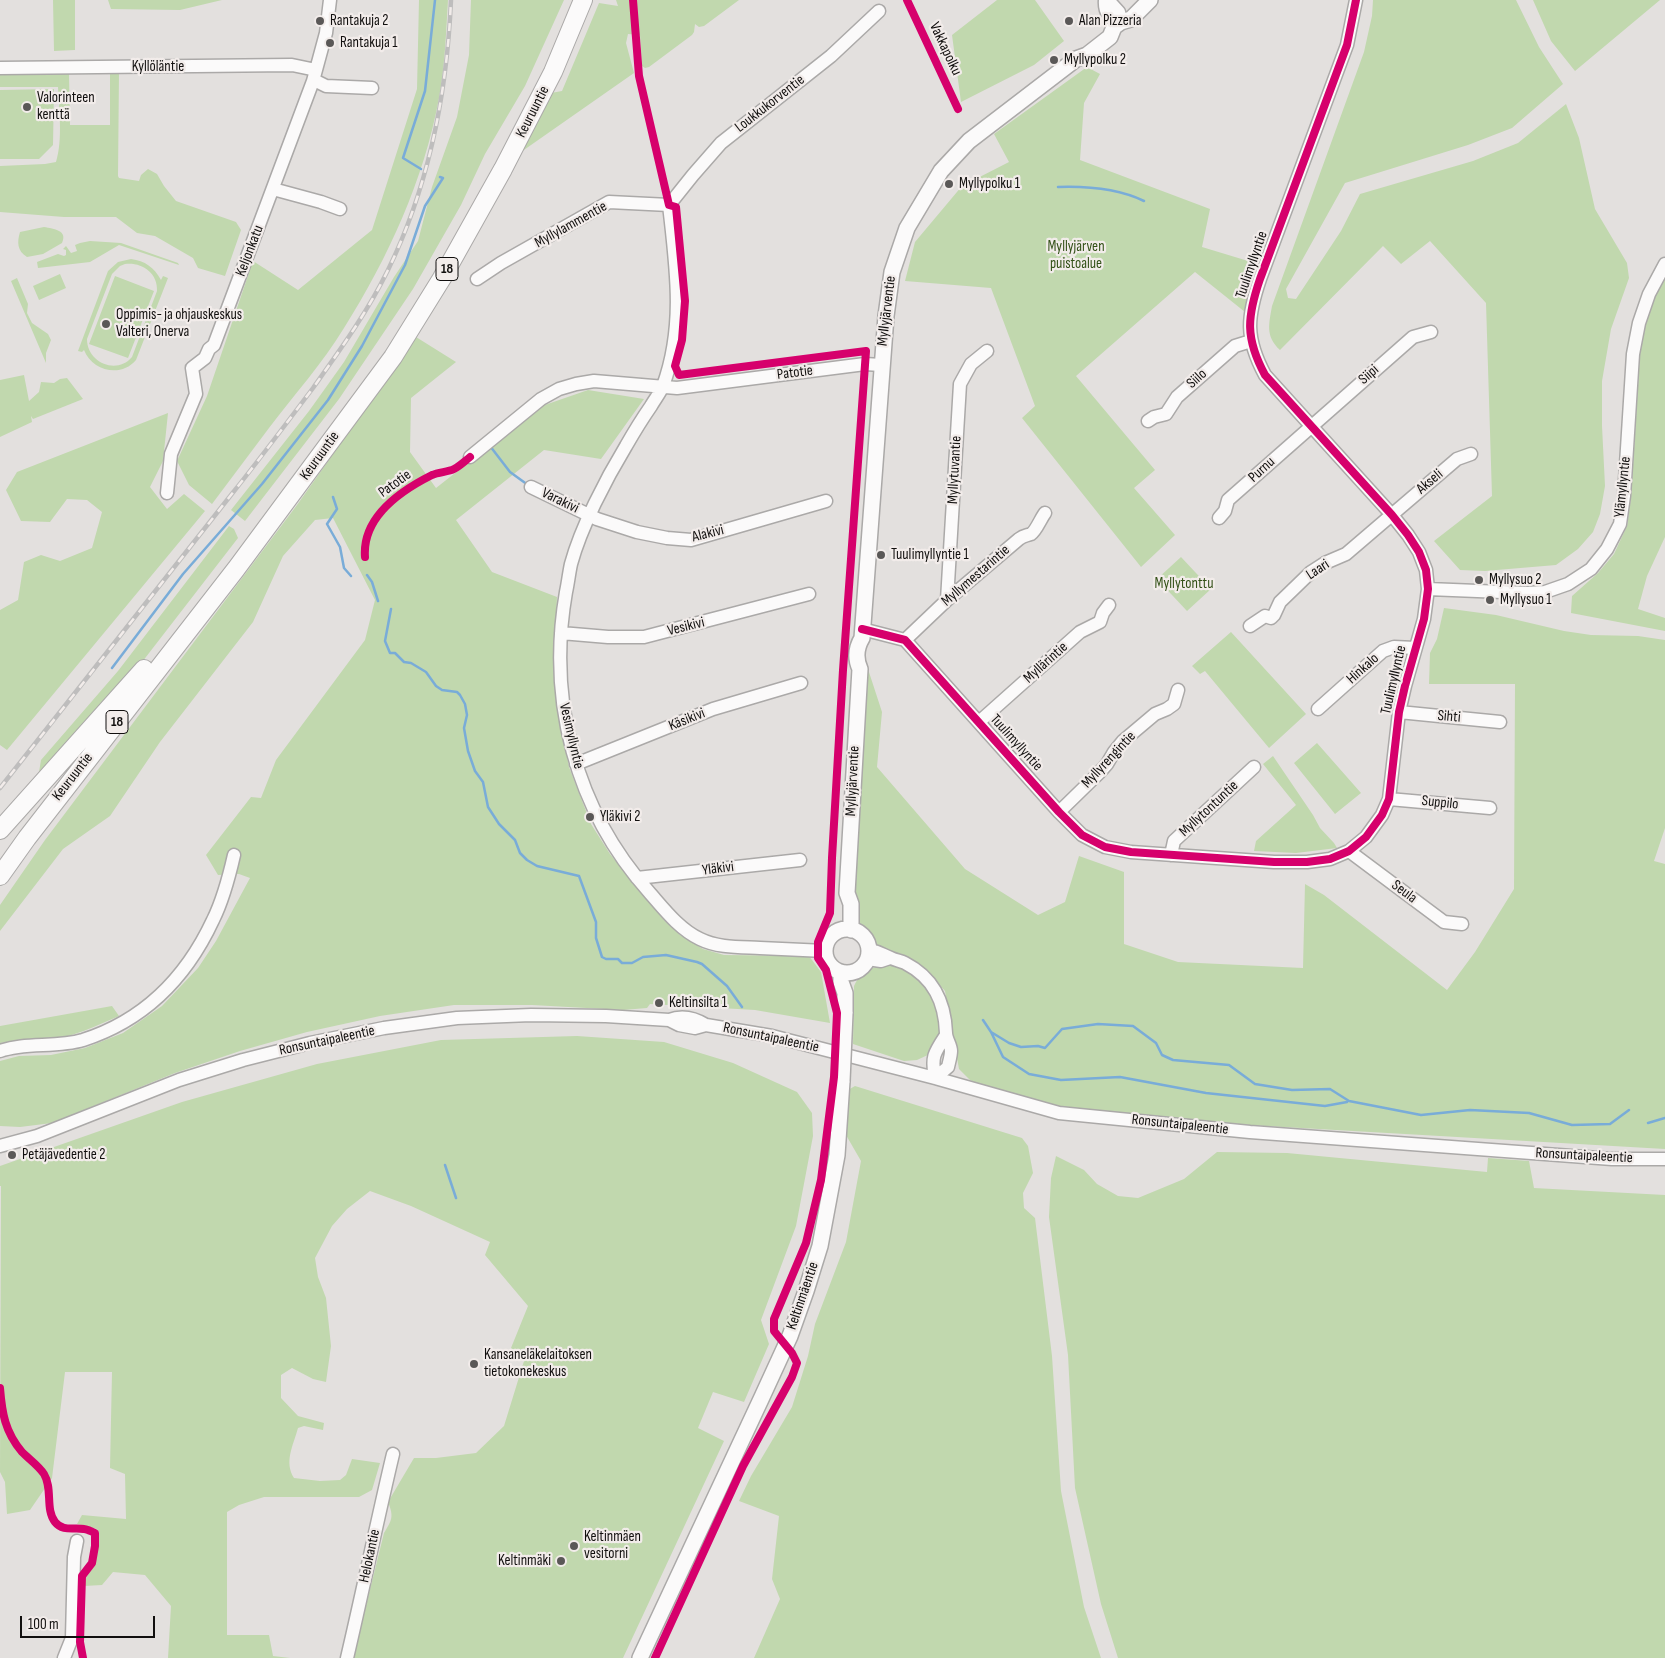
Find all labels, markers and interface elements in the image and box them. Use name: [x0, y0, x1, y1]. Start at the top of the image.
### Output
place label: Rantakuja 2: [330, 12, 388, 30]
place label: Alan Pizzeria: [1079, 12, 1142, 30]
marker: Rantakuja 2: [314, 15, 326, 27]
marker: Alan Pizzeria: [1063, 15, 1075, 27]
street label: Vakkapolku: [925, 20, 965, 78]
place label: Rantakuja 1: [340, 34, 397, 52]
marker: Rantakuja 1: [324, 37, 336, 49]
place label: Myllypolku 2: [1064, 51, 1126, 69]
marker: Myllypolku 2: [1048, 54, 1060, 66]
street label: Kyllöläntie: [132, 58, 184, 76]
street label: Loukkukorventie: [732, 71, 808, 137]
street label: Keuruuntie: [512, 83, 554, 141]
place label: Valorinteen kenttä: [37, 89, 95, 124]
marker: Valorinteen kenttä: [21, 101, 33, 113]
place label: Myllypolku 1: [959, 175, 1020, 193]
marker: Myllypolku 1: [943, 178, 955, 190]
street label: Myllylammentie: [532, 198, 610, 252]
street label: Keljonkatu: [232, 223, 268, 279]
street label: Tuulimyllyntie: [1232, 229, 1272, 301]
park label: Myllyjärven puistoalue: [1047, 238, 1105, 273]
road number: 18: [436, 258, 458, 280]
street label: Myllyjärventie: [874, 275, 900, 347]
place label: Oppimis- ja ohjauskeskus Valteri, Onerva: [116, 306, 242, 341]
marker: Oppimis- ja ohjauskeskus Valteri, Onerva: [100, 318, 112, 330]
street label: Siipi: [1355, 361, 1383, 389]
street label: Patotie: [776, 362, 814, 384]
street label: Siilo: [1183, 365, 1211, 393]
street label: Keuruuntie: [296, 428, 344, 484]
street label: Myllytuvantie: [944, 435, 966, 505]
street label: Purnu: [1245, 453, 1279, 487]
street label: Ylämyllyntie: [1611, 456, 1635, 518]
street label: Patotie: [375, 466, 415, 502]
street label: Akseli: [1413, 466, 1447, 498]
street label: Varakivi: [539, 484, 581, 518]
street label: Alakivi: [690, 521, 726, 547]
street label: Myllymestarintie: [938, 542, 1014, 610]
place label: Tuulimyllyntie 1: [891, 546, 969, 564]
marker: Tuulimyllyntie 1: [875, 549, 887, 561]
street label: Laari: [1303, 556, 1333, 584]
place label: Myllysuo 2: [1489, 571, 1542, 589]
marker: Myllysuo 2: [1473, 574, 1485, 586]
park label: Myllytonttu: [1155, 575, 1213, 593]
place label: Myllysuo 1: [1500, 591, 1552, 609]
marker: Myllysuo 1: [1484, 594, 1496, 606]
street label: Vesikivi: [666, 614, 706, 640]
street label: Myllärintie: [1020, 639, 1072, 687]
street label: Tuulimyllyntie: [1377, 644, 1411, 716]
street label: Hinkalo: [1343, 650, 1383, 688]
street label: Vesimyllyntie: [555, 701, 587, 771]
street label: Käsikivi: [666, 705, 708, 735]
street label: Sihti: [1437, 707, 1461, 727]
road number: 18: [106, 710, 128, 734]
street label: Tuulimyllyntie: [986, 711, 1046, 775]
street label: Myllyrengintie: [1078, 728, 1140, 792]
street label: Myllyjärventie: [842, 745, 864, 817]
street label: Keuruuntie: [49, 750, 97, 804]
street label: Myllytontuntie: [1176, 777, 1242, 841]
street label: Suppilo: [1421, 792, 1459, 814]
place label: Yläkivi 2: [600, 808, 640, 826]
marker: Yläkivi 2: [584, 811, 596, 823]
street label: Yläkivi: [701, 858, 735, 880]
street label: Seula: [1388, 877, 1420, 907]
place label: Keltinsilta 1: [669, 994, 727, 1012]
marker: Keltinsilta 1: [653, 997, 665, 1009]
street label: Ronsuntaipaleentie: [722, 1019, 820, 1057]
street label: Ronsuntaipaleentie: [278, 1022, 376, 1060]
street label: Ronsuntaipaleentie: [1131, 1111, 1229, 1139]
street label: Ronsuntaipaleentie: [1535, 1144, 1633, 1168]
place label: Petäjävedentie 2: [22, 1146, 105, 1164]
marker: Petäjävedentie 2: [6, 1149, 18, 1161]
street label: Keltinmäentie: [783, 1260, 823, 1332]
place label: Kansaneläkelaitoksen tietokonekeskus: [484, 1346, 592, 1381]
marker: Kansaneläkelaitoksen tietokonekeskus: [468, 1358, 480, 1370]
street label: Helokantie: [356, 1528, 384, 1584]
place label: Keltinmäen vesitorni: [584, 1528, 641, 1563]
marker: Keltinmäen vesitorni: [568, 1540, 580, 1552]
place label: Keltinmäki: [498, 1552, 551, 1570]
marker: Keltinmäki: [555, 1555, 567, 1567]
scale bar: [22, 1606, 158, 1638]
text: 100 m: [28, 1615, 59, 1634]

